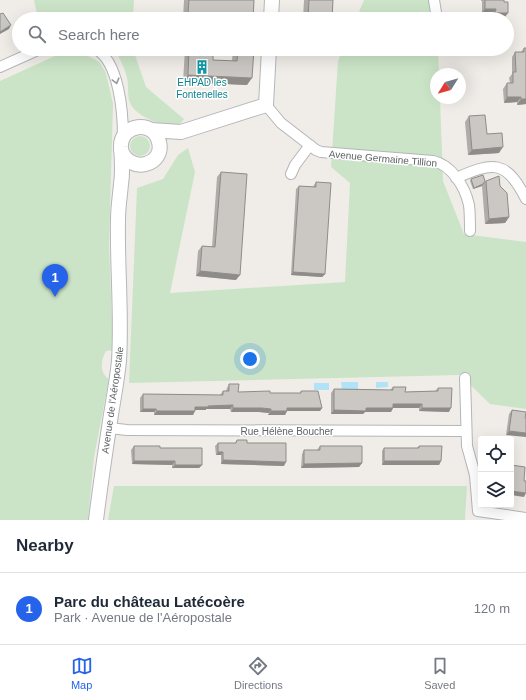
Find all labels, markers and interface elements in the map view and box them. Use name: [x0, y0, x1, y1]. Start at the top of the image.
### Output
search box: [12, 12, 514, 56]
icon: search: [26, 23, 48, 45]
text: Search here: [58, 26, 140, 43]
building icon: EHPAD les Fontenelles: [194, 59, 210, 75]
north arrow: [430, 68, 466, 104]
one-way arrow: [111, 77, 120, 84]
place label: EHPAD les Fontenelles: [176, 77, 228, 100]
street label: Avenue Germaine Tillion: [328, 148, 438, 169]
pin: 1: [42, 264, 68, 297]
street label: Avenue de l'Aéropostale: [100, 345, 126, 454]
your location: [240, 349, 260, 369]
street label: Rue Hélène Boucher: [241, 426, 334, 437]
map controls: [478, 436, 514, 508]
button: locate: [478, 436, 514, 472]
button: layers: [478, 472, 514, 508]
text: Nearby: [16, 536, 74, 555]
text: Parc du château Latécoère: [54, 593, 245, 610]
text: 1: [25, 601, 33, 616]
text: 120 m: [474, 601, 510, 616]
text: Park · Avenue de l'Aéropostale: [54, 610, 232, 625]
tab: Map: [71, 655, 93, 691]
tab: Directions: [234, 655, 283, 691]
tab: Saved: [424, 655, 455, 691]

